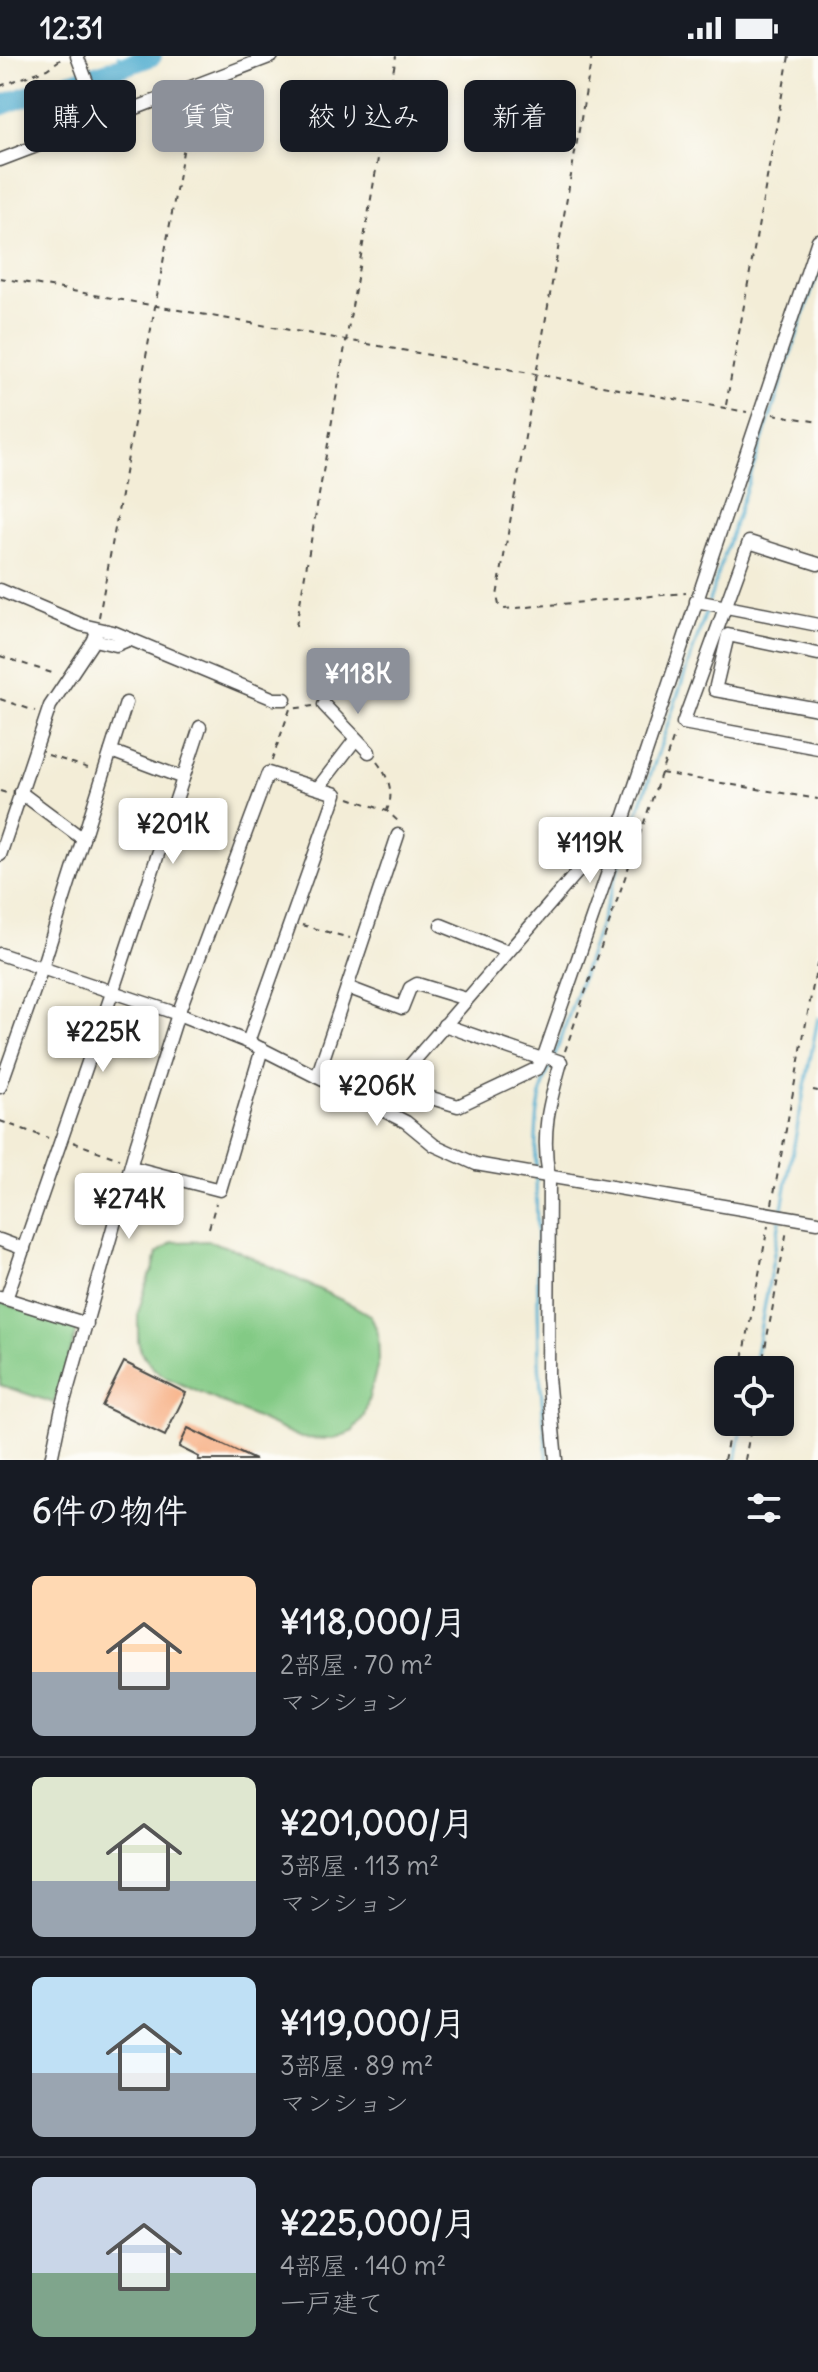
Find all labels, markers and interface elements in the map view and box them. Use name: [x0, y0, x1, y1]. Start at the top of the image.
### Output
text: 12:31: [40, 9, 104, 47]
chip: 購入: [24, 80, 136, 152]
chip: 賃貸: [152, 80, 264, 152]
chip: 絞り込み: [280, 80, 448, 152]
chip: 新着: [464, 80, 576, 152]
pin: ¥118K: [302, 648, 414, 716]
text: ¥118K: [325, 657, 391, 690]
pin: ¥201K: [117, 798, 229, 866]
text: ¥201K: [137, 807, 209, 840]
pin: ¥119K: [534, 817, 646, 885]
text: ¥119K: [557, 826, 623, 859]
pin: ¥225K: [47, 1006, 159, 1074]
text: ¥225K: [66, 1015, 140, 1048]
pin: ¥206K: [321, 1060, 433, 1128]
text: ¥206K: [338, 1069, 416, 1102]
pin: ¥274K: [73, 1173, 185, 1241]
text: ¥274K: [93, 1182, 165, 1215]
map controls: [714, 1356, 794, 1436]
button: locate: [714, 1356, 794, 1436]
icon: filters: [742, 1486, 786, 1530]
text: 6件の物件: [32, 1489, 188, 1532]
text: ¥118,000/月: [280, 1600, 467, 1643]
icon: home: [96, 1608, 192, 1704]
text: 2部屋 · 70 m²: [280, 1648, 433, 1681]
text: マンション: [280, 1685, 409, 1718]
text: ¥201,000/月: [280, 1801, 475, 1844]
icon: home: [96, 1809, 192, 1905]
text: 3部屋 · 113 m²: [280, 1849, 439, 1882]
text: マンション: [280, 1886, 409, 1919]
text: ¥119,000/月: [280, 2001, 466, 2044]
icon: home: [96, 2009, 192, 2105]
text: 3部屋 · 89 m²: [280, 2049, 434, 2082]
text: マンション: [280, 2086, 409, 2119]
text: ¥225,000/月: [280, 2201, 477, 2244]
icon: home: [96, 2209, 192, 2305]
text: 4部屋 · 140 m²: [280, 2249, 446, 2282]
text: 一戸建て: [280, 2286, 384, 2319]

